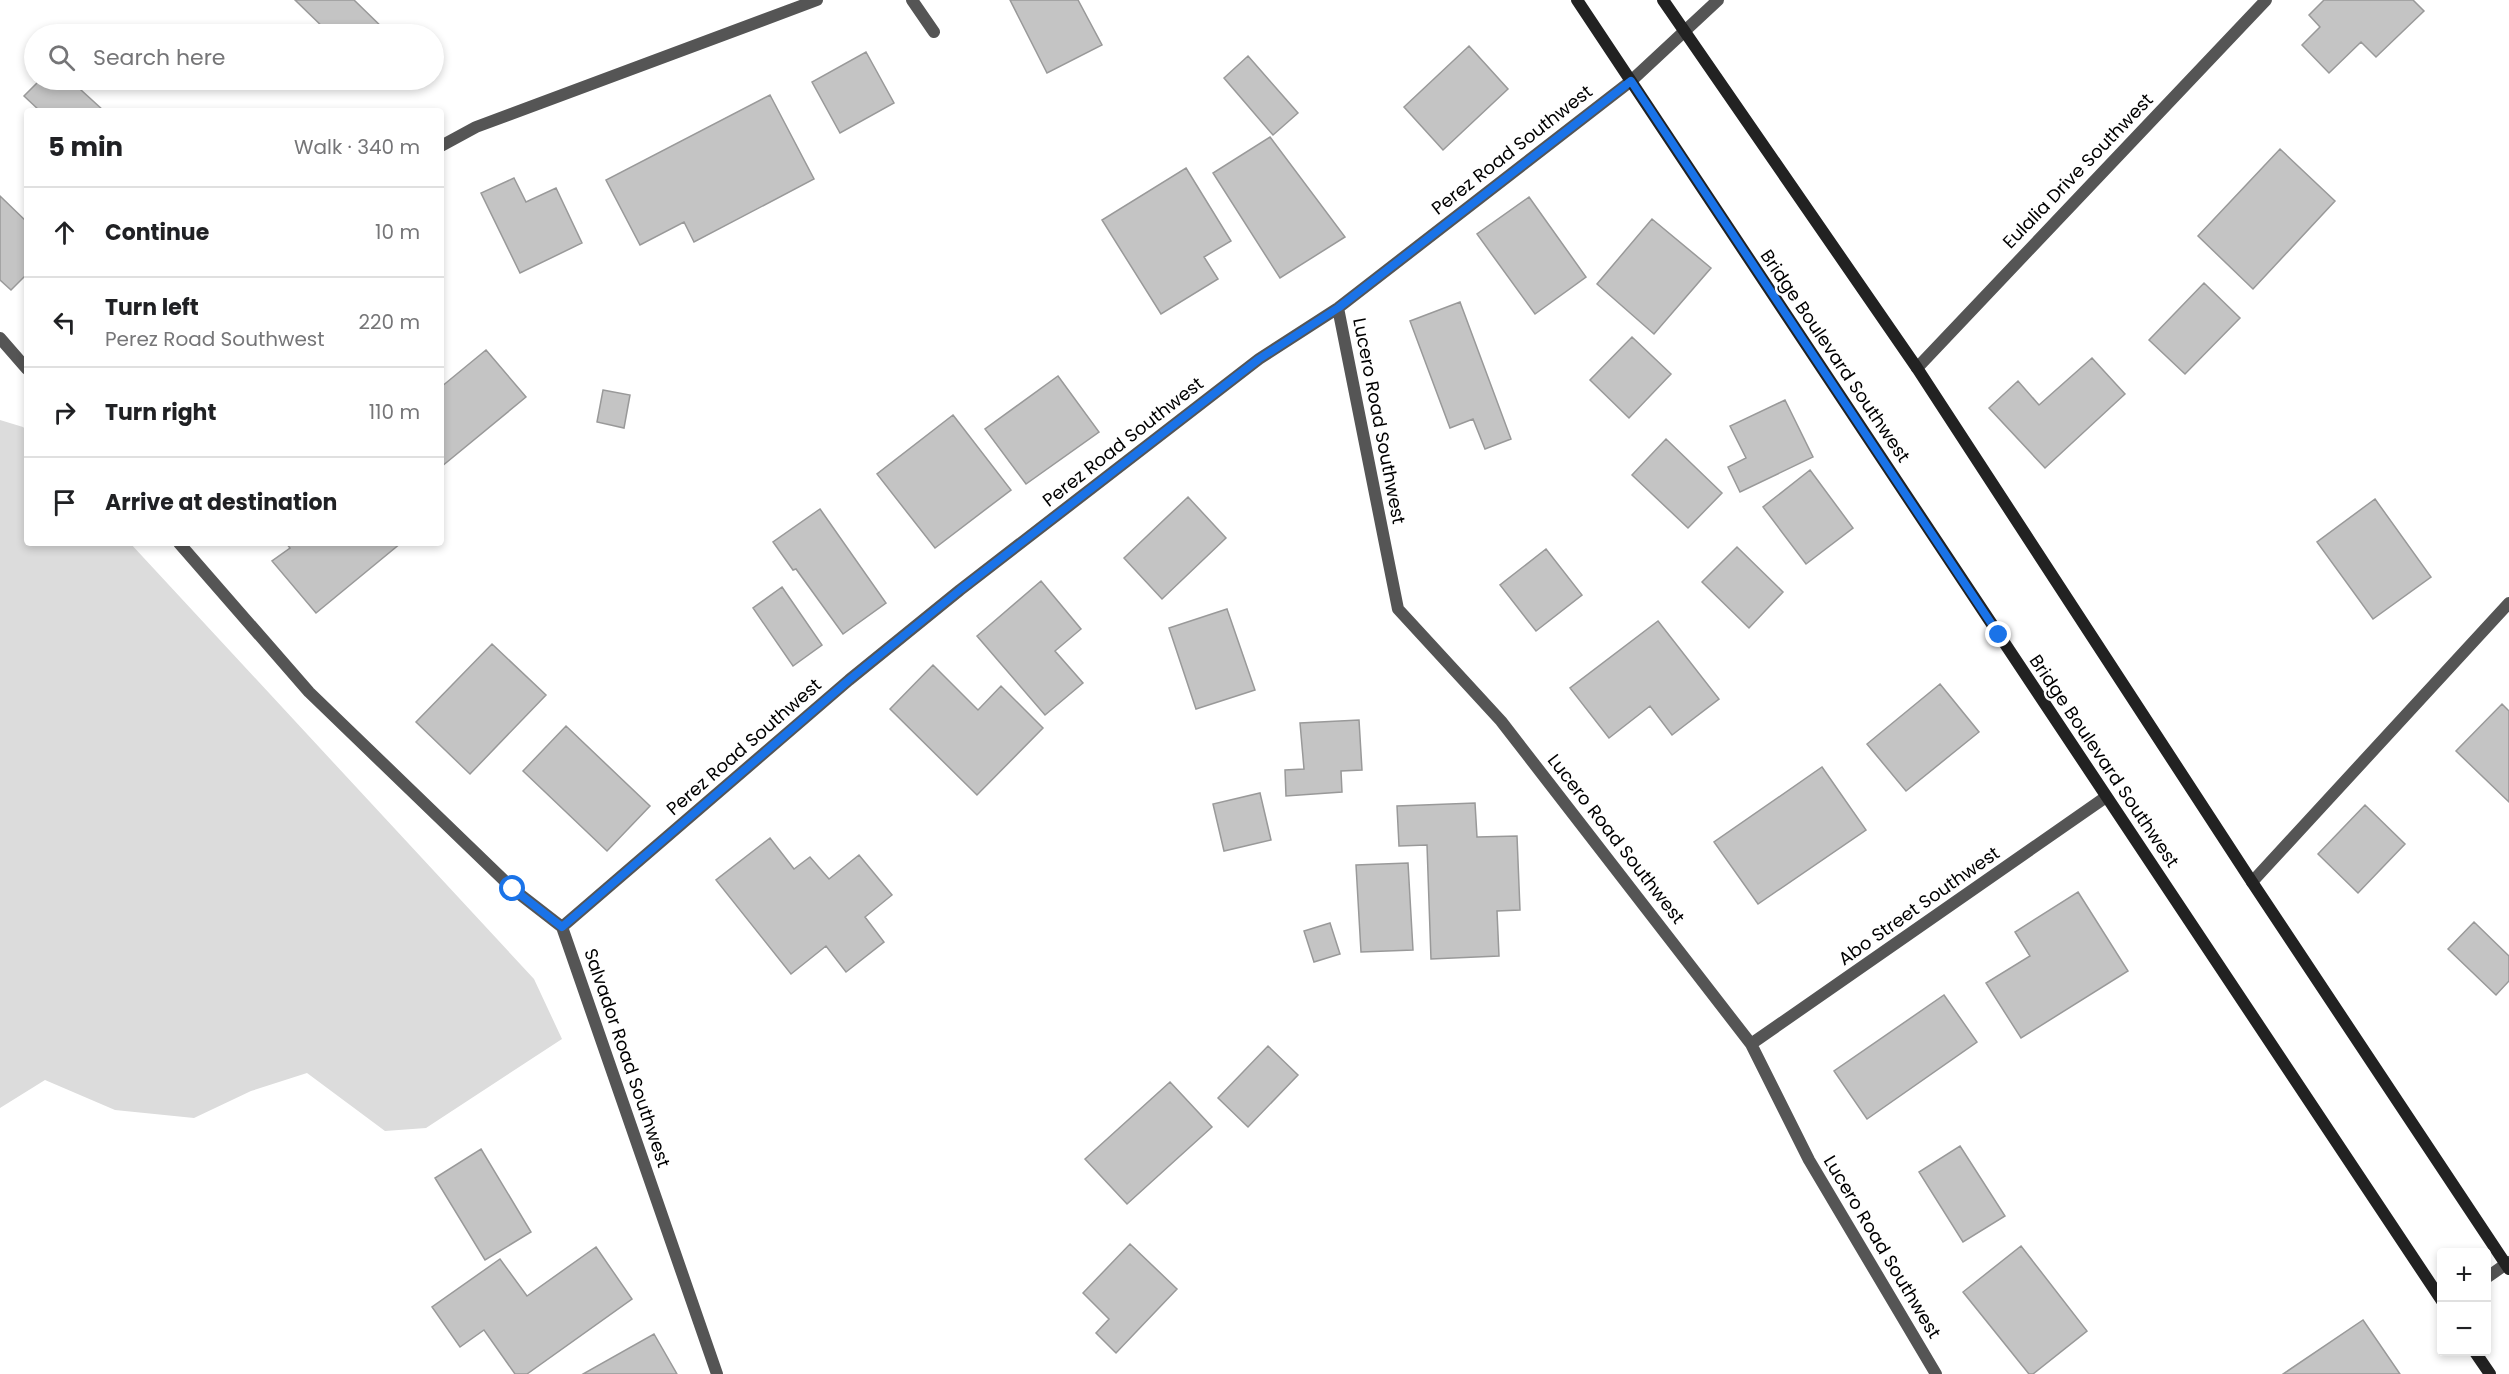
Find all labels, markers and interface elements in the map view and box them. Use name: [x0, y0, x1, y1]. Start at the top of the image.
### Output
search box: [24, 24, 444, 90]
icon: search: [45, 41, 78, 74]
text: Search here: [93, 42, 226, 73]
street label: Perez Road Southwest: [1426, 79, 1597, 220]
street label: Eulalia Drive Southwest: [1997, 88, 2158, 254]
text: 5 min: [48, 129, 123, 165]
text: Walk · 340 m: [294, 133, 420, 161]
icon: ahead: [48, 216, 81, 249]
text: Continue: [105, 217, 209, 248]
text: 10 m: [375, 218, 420, 246]
street label: Bridge Boulevard Southwest: [1755, 244, 1916, 467]
text: Turn left: [105, 292, 199, 323]
icon: left: [48, 306, 81, 339]
text: 220 m: [359, 308, 420, 336]
street label: Lucero Road Southwest: [1347, 316, 1412, 526]
text: Perez Road Southwest: [105, 325, 325, 353]
street label: Perez Road Southwest: [1037, 371, 1208, 512]
icon: right: [48, 396, 81, 429]
text: Turn right: [105, 397, 216, 428]
text: 110 m: [369, 398, 420, 426]
icon: arrive: [48, 486, 81, 519]
text: Arrive at destination: [105, 487, 337, 518]
route end: [1985, 621, 2011, 647]
street label: Bridge Boulevard Southwest: [2024, 649, 2185, 872]
street label: Perez Road Southwest: [661, 672, 826, 821]
street label: Lucero Road Southwest: [1542, 748, 1691, 929]
street label: Abo Street Southwest: [1833, 840, 2004, 971]
route start: [499, 875, 525, 901]
street label: Salvador Road Southwest: [578, 945, 677, 1171]
street label: Lucero Road Southwest: [1818, 1150, 1947, 1343]
map controls: [2437, 1248, 2491, 1356]
button: +: [2437, 1248, 2491, 1302]
button: −: [2437, 1302, 2491, 1356]

